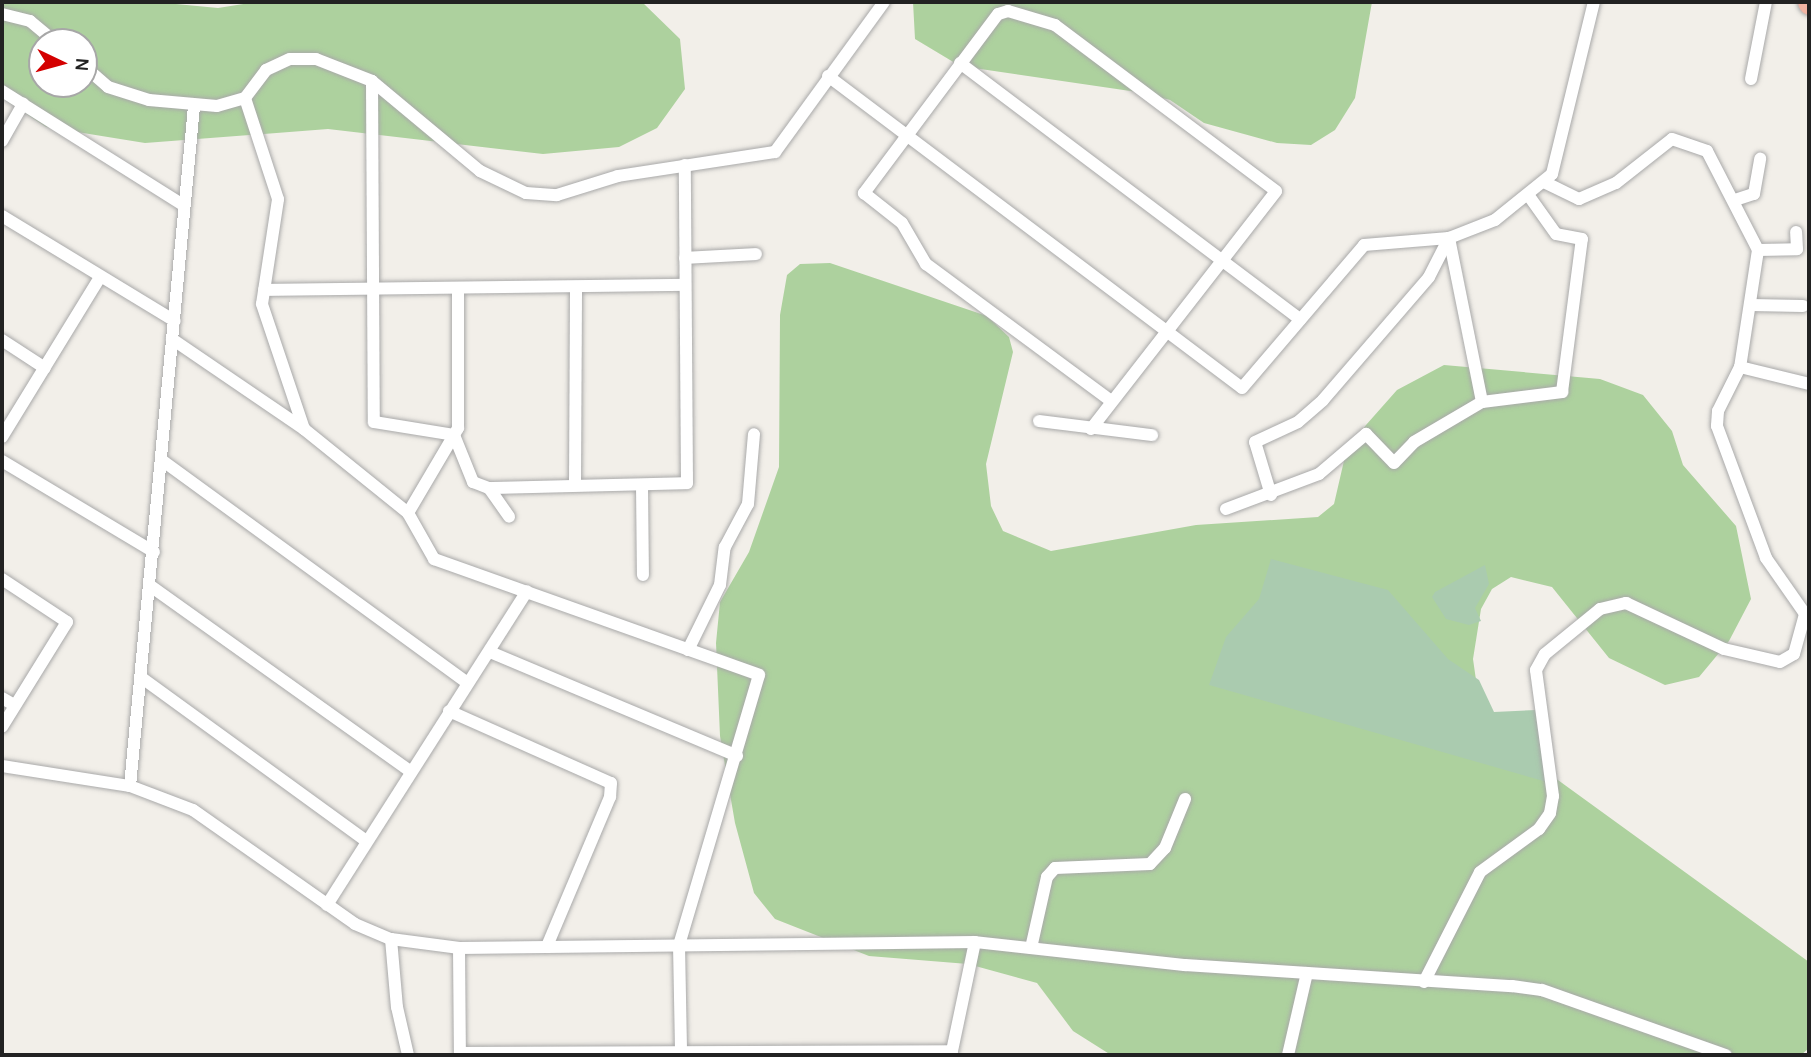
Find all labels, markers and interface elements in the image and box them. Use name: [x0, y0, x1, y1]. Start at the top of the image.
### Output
north arrow: [28, 28, 98, 98]
text: N: [70, 57, 93, 72]

